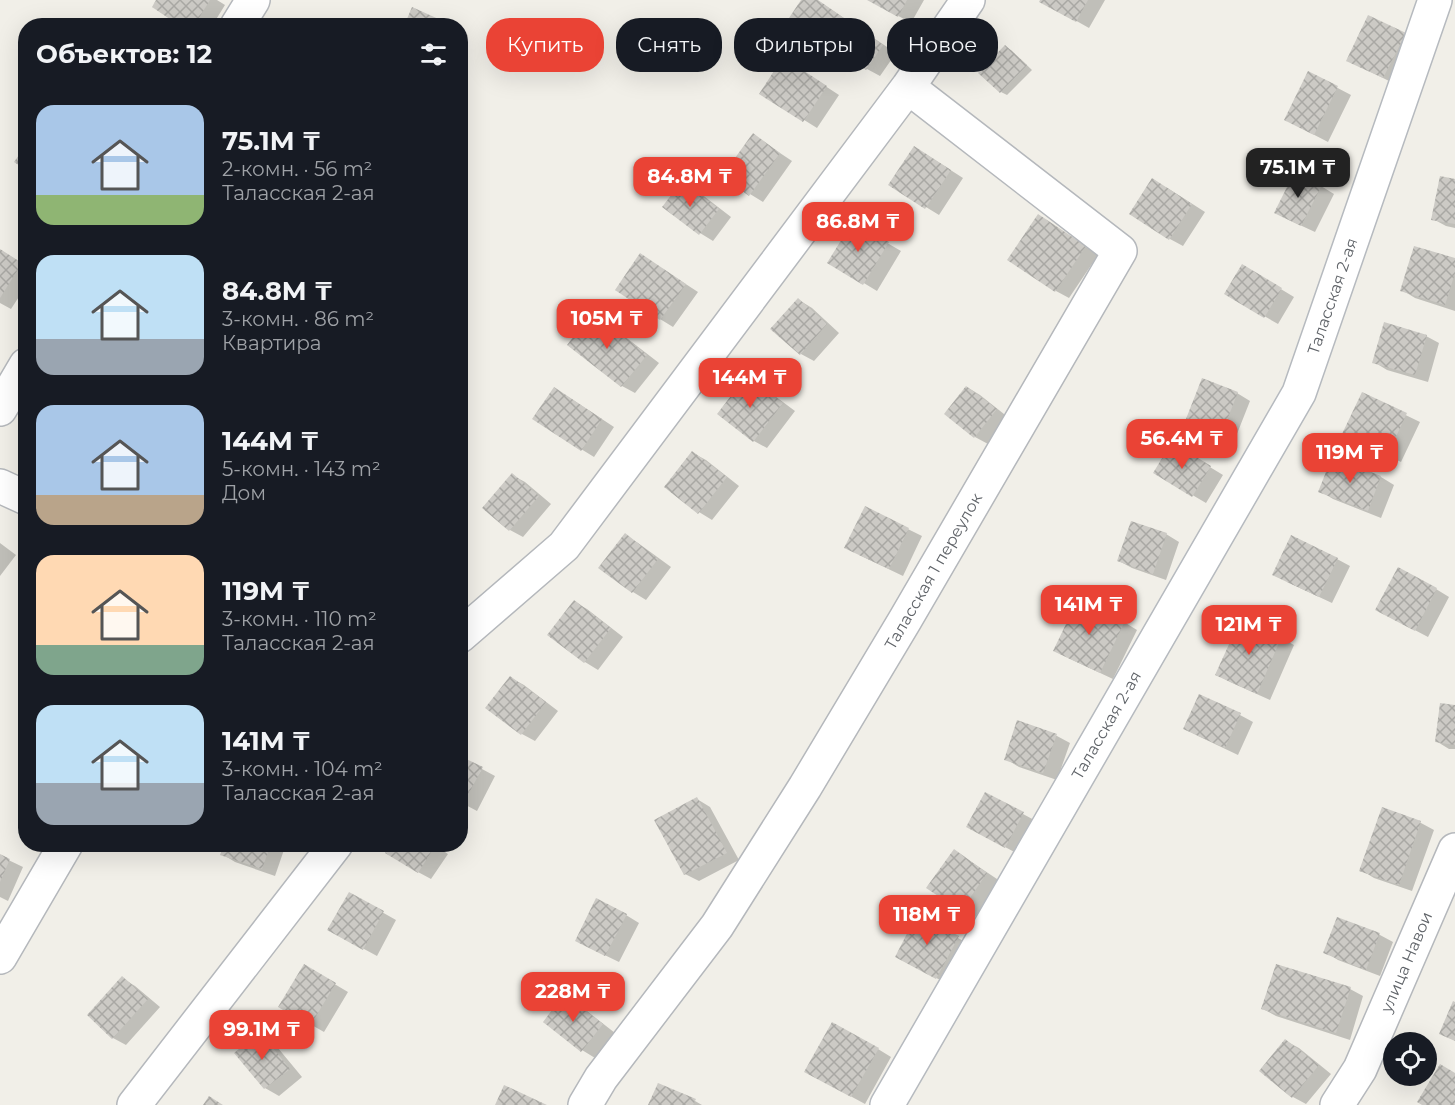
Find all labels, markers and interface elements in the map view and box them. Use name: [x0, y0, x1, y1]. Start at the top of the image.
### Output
chip: Купить: [486, 18, 604, 72]
chip: Снять: [616, 18, 722, 72]
chip: Фильтры: [734, 18, 875, 72]
chip: Новое: [887, 18, 998, 72]
text: Объектов: 12: [36, 38, 212, 70]
icon: filters: [417, 38, 450, 71]
text: 75.1M ₸: [222, 125, 321, 157]
icon: home: [84, 129, 156, 201]
pin: 75.1M ₸: [1243, 148, 1353, 199]
text: 75.1M ₸: [1260, 155, 1336, 179]
text: 2-комн. · 56 m²: [222, 157, 372, 181]
pin: 84.8M ₸: [635, 157, 745, 208]
text: 84.8M ₸: [647, 164, 733, 188]
text: Таласская 2-ая: [222, 181, 375, 205]
pin: 86.8M ₸: [803, 202, 913, 253]
text: 86.8M ₸: [816, 209, 900, 233]
street label: Таласская 2-ая: [1304, 235, 1361, 357]
text: 84.8M ₸: [222, 275, 333, 307]
icon: home: [84, 279, 156, 351]
pin: 105M ₸: [558, 299, 656, 350]
text: 105M ₸: [571, 306, 643, 330]
text: 3-комн. · 86 m²: [222, 307, 374, 331]
text: Квартира: [222, 331, 322, 355]
pin: 144M ₸: [701, 358, 799, 409]
text: 144M ₸: [713, 365, 787, 389]
pin: 56.4M ₸: [1127, 419, 1237, 470]
text: 144M ₸: [222, 425, 319, 457]
text: 56.4M ₸: [1140, 426, 1224, 450]
icon: home: [84, 429, 156, 501]
pin: 119M ₸: [1301, 433, 1399, 484]
text: 119M ₸: [1316, 440, 1384, 464]
text: 5-комн. · 143 m²: [222, 457, 381, 481]
text: Дом: [222, 481, 266, 505]
street label: Таласская 1 переулок: [881, 489, 986, 653]
text: 119M ₸: [222, 575, 310, 607]
icon: home: [84, 579, 156, 651]
pin: 141M ₸: [1040, 585, 1138, 636]
text: 141M ₸: [1055, 592, 1123, 616]
pin: 121M ₸: [1200, 605, 1298, 656]
text: 3-комн. · 110 m²: [222, 607, 377, 631]
text: 121M ₸: [1216, 612, 1282, 636]
text: Таласская 2-ая: [222, 631, 375, 655]
street label: Таласская 2-ая: [1068, 668, 1145, 783]
text: 141M ₸: [222, 725, 311, 757]
icon: home: [84, 729, 156, 801]
text: 3-комн. · 104 m²: [222, 757, 383, 781]
text: Таласская 2-ая: [222, 781, 375, 805]
pin: 118M ₸: [878, 895, 976, 946]
text: 118M ₸: [893, 902, 961, 926]
street label: улица Навои: [1376, 909, 1436, 1016]
pin: 228M ₸: [524, 972, 622, 1023]
text: 228M ₸: [535, 979, 611, 1003]
pin: 99.1M ₸: [207, 1010, 317, 1061]
text: 99.1M ₸: [223, 1017, 301, 1041]
map controls: [1383, 1032, 1437, 1086]
button: locate: [1383, 1032, 1437, 1086]

